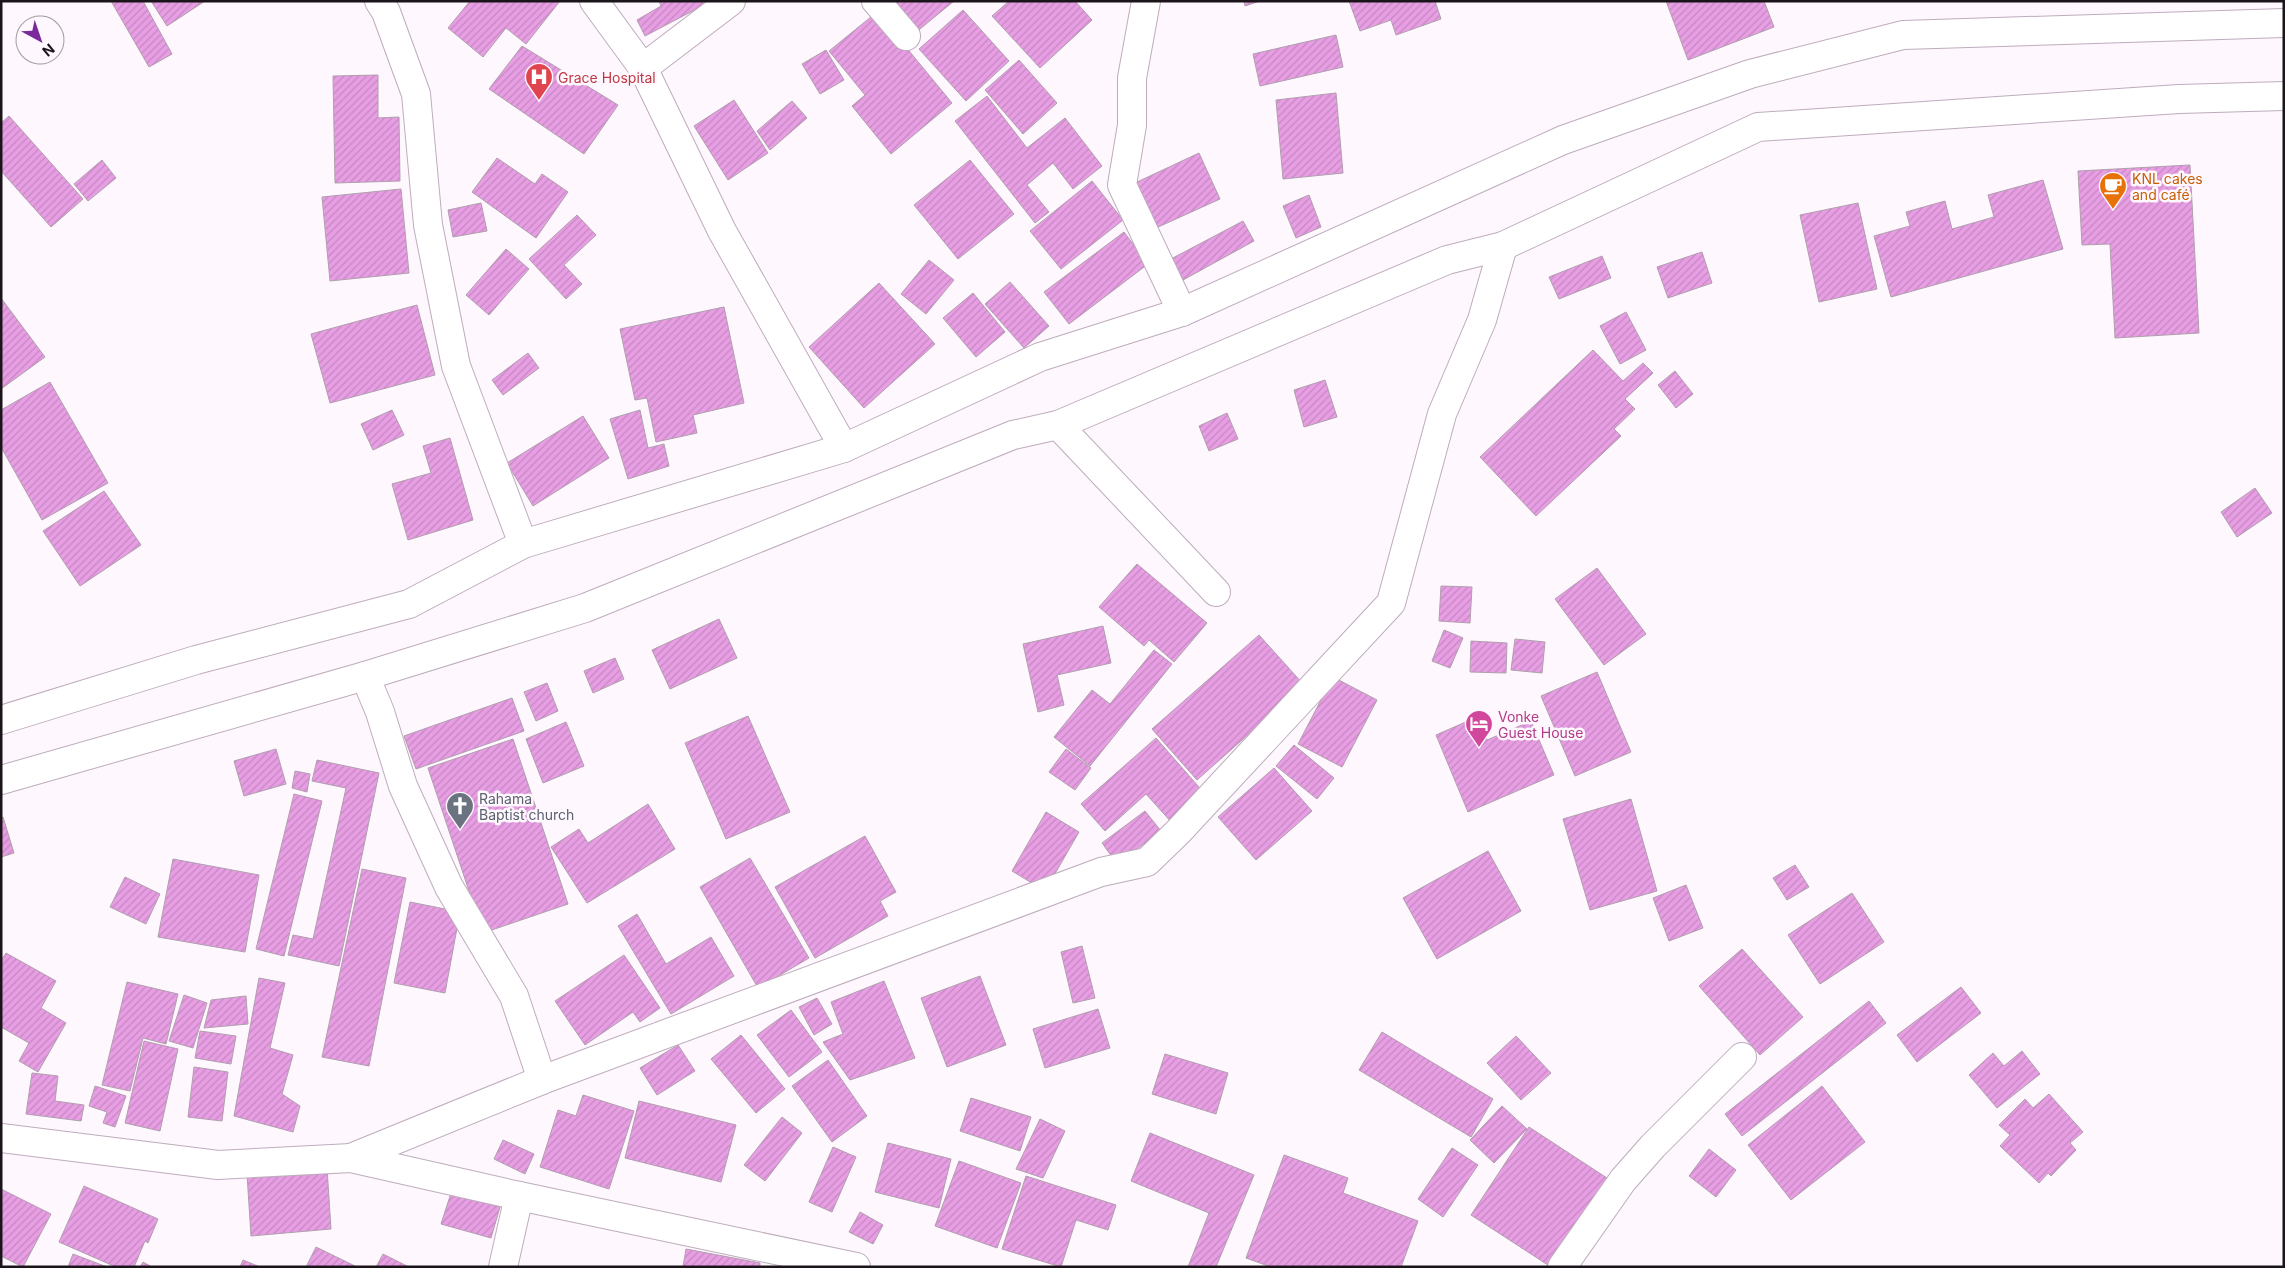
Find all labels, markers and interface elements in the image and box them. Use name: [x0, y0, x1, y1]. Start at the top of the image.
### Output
north arrow: [15, 15, 65, 65]
text: N: [39, 40, 58, 60]
hospital icon: Grace Hospital: [524, 62, 554, 101]
place label: Grace Hospital: [558, 69, 656, 86]
place label: KNL cakes and café: [2132, 170, 2203, 203]
cafe icon: KNL cakes and café: [2098, 171, 2128, 210]
place label: Vonke Guest House: [1498, 708, 1583, 741]
hotel icon: Vonke Guest House: [1464, 709, 1494, 748]
place label: Rahama Baptist church: [479, 790, 574, 823]
church icon: Rahama Baptist church: [445, 791, 475, 830]

